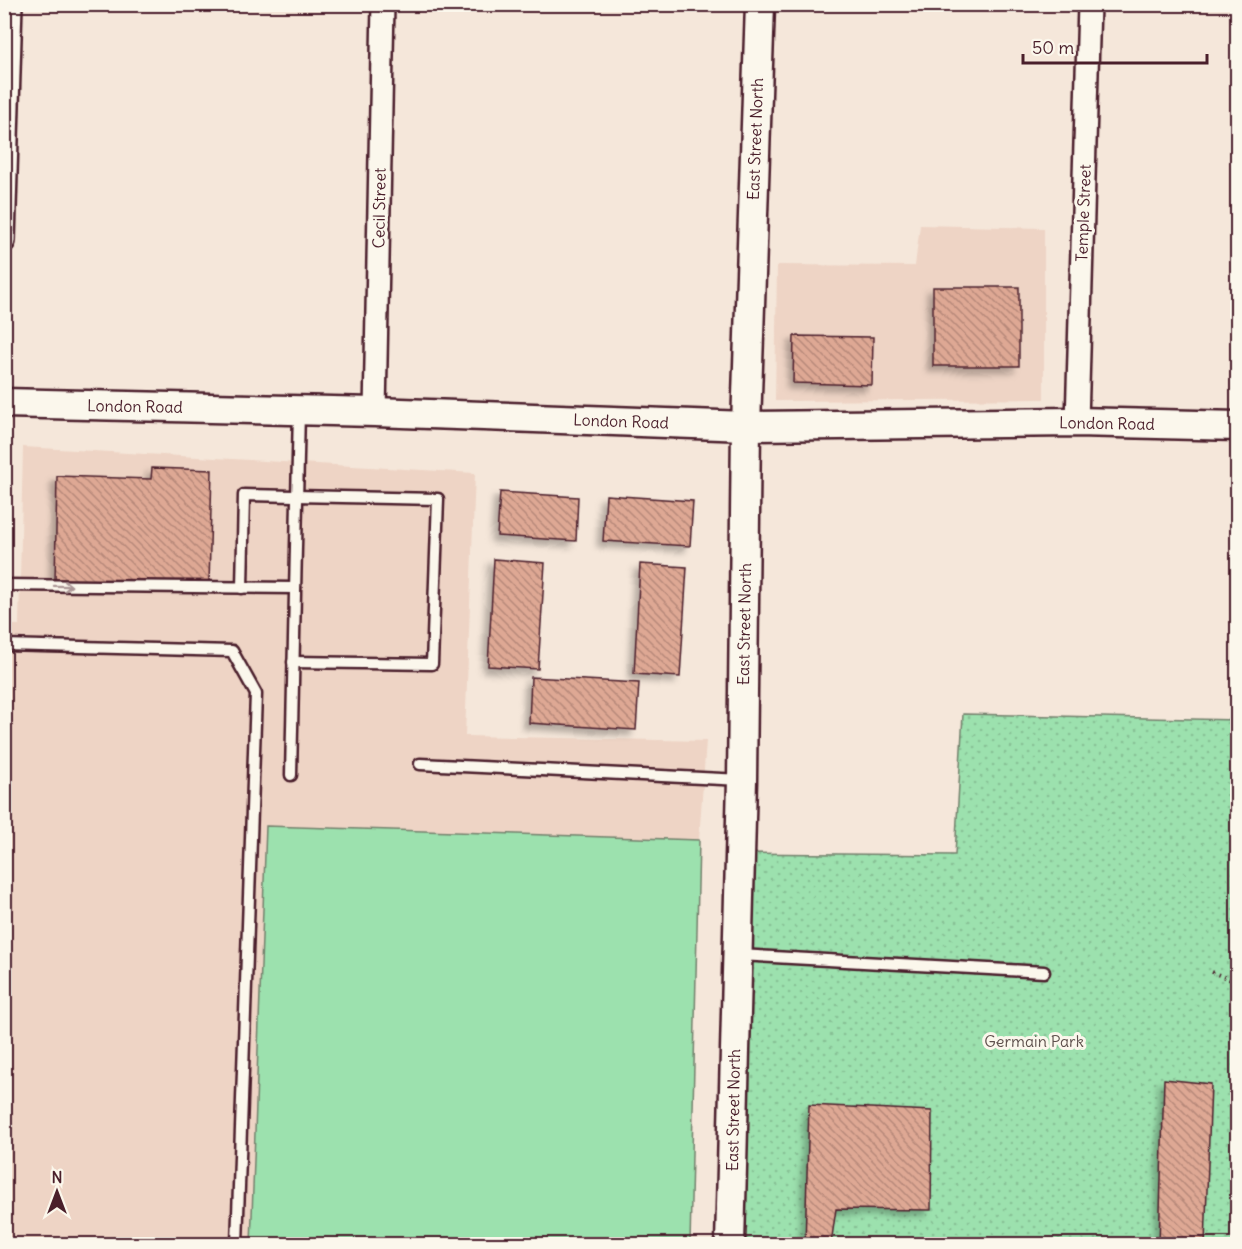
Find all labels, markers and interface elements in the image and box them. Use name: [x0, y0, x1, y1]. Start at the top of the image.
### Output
scale bar: [1023, 27, 1208, 65]
text: 50 m: [1032, 36, 1074, 59]
street label: East Street North: [743, 78, 767, 200]
street label: Temple Street: [1071, 163, 1095, 262]
street label: Cecil Street: [368, 167, 390, 248]
street label: London Road: [87, 395, 183, 417]
street label: London Road: [573, 409, 669, 433]
street label: London Road: [1059, 412, 1155, 434]
street label: East Street North: [733, 563, 755, 685]
one-way arrow: [52, 580, 72, 592]
park label: Germain Park: [984, 1031, 1084, 1051]
street label: East Street North: [722, 1049, 744, 1171]
north arrow: [27, 1162, 87, 1222]
text: N: [51, 1167, 63, 1187]

